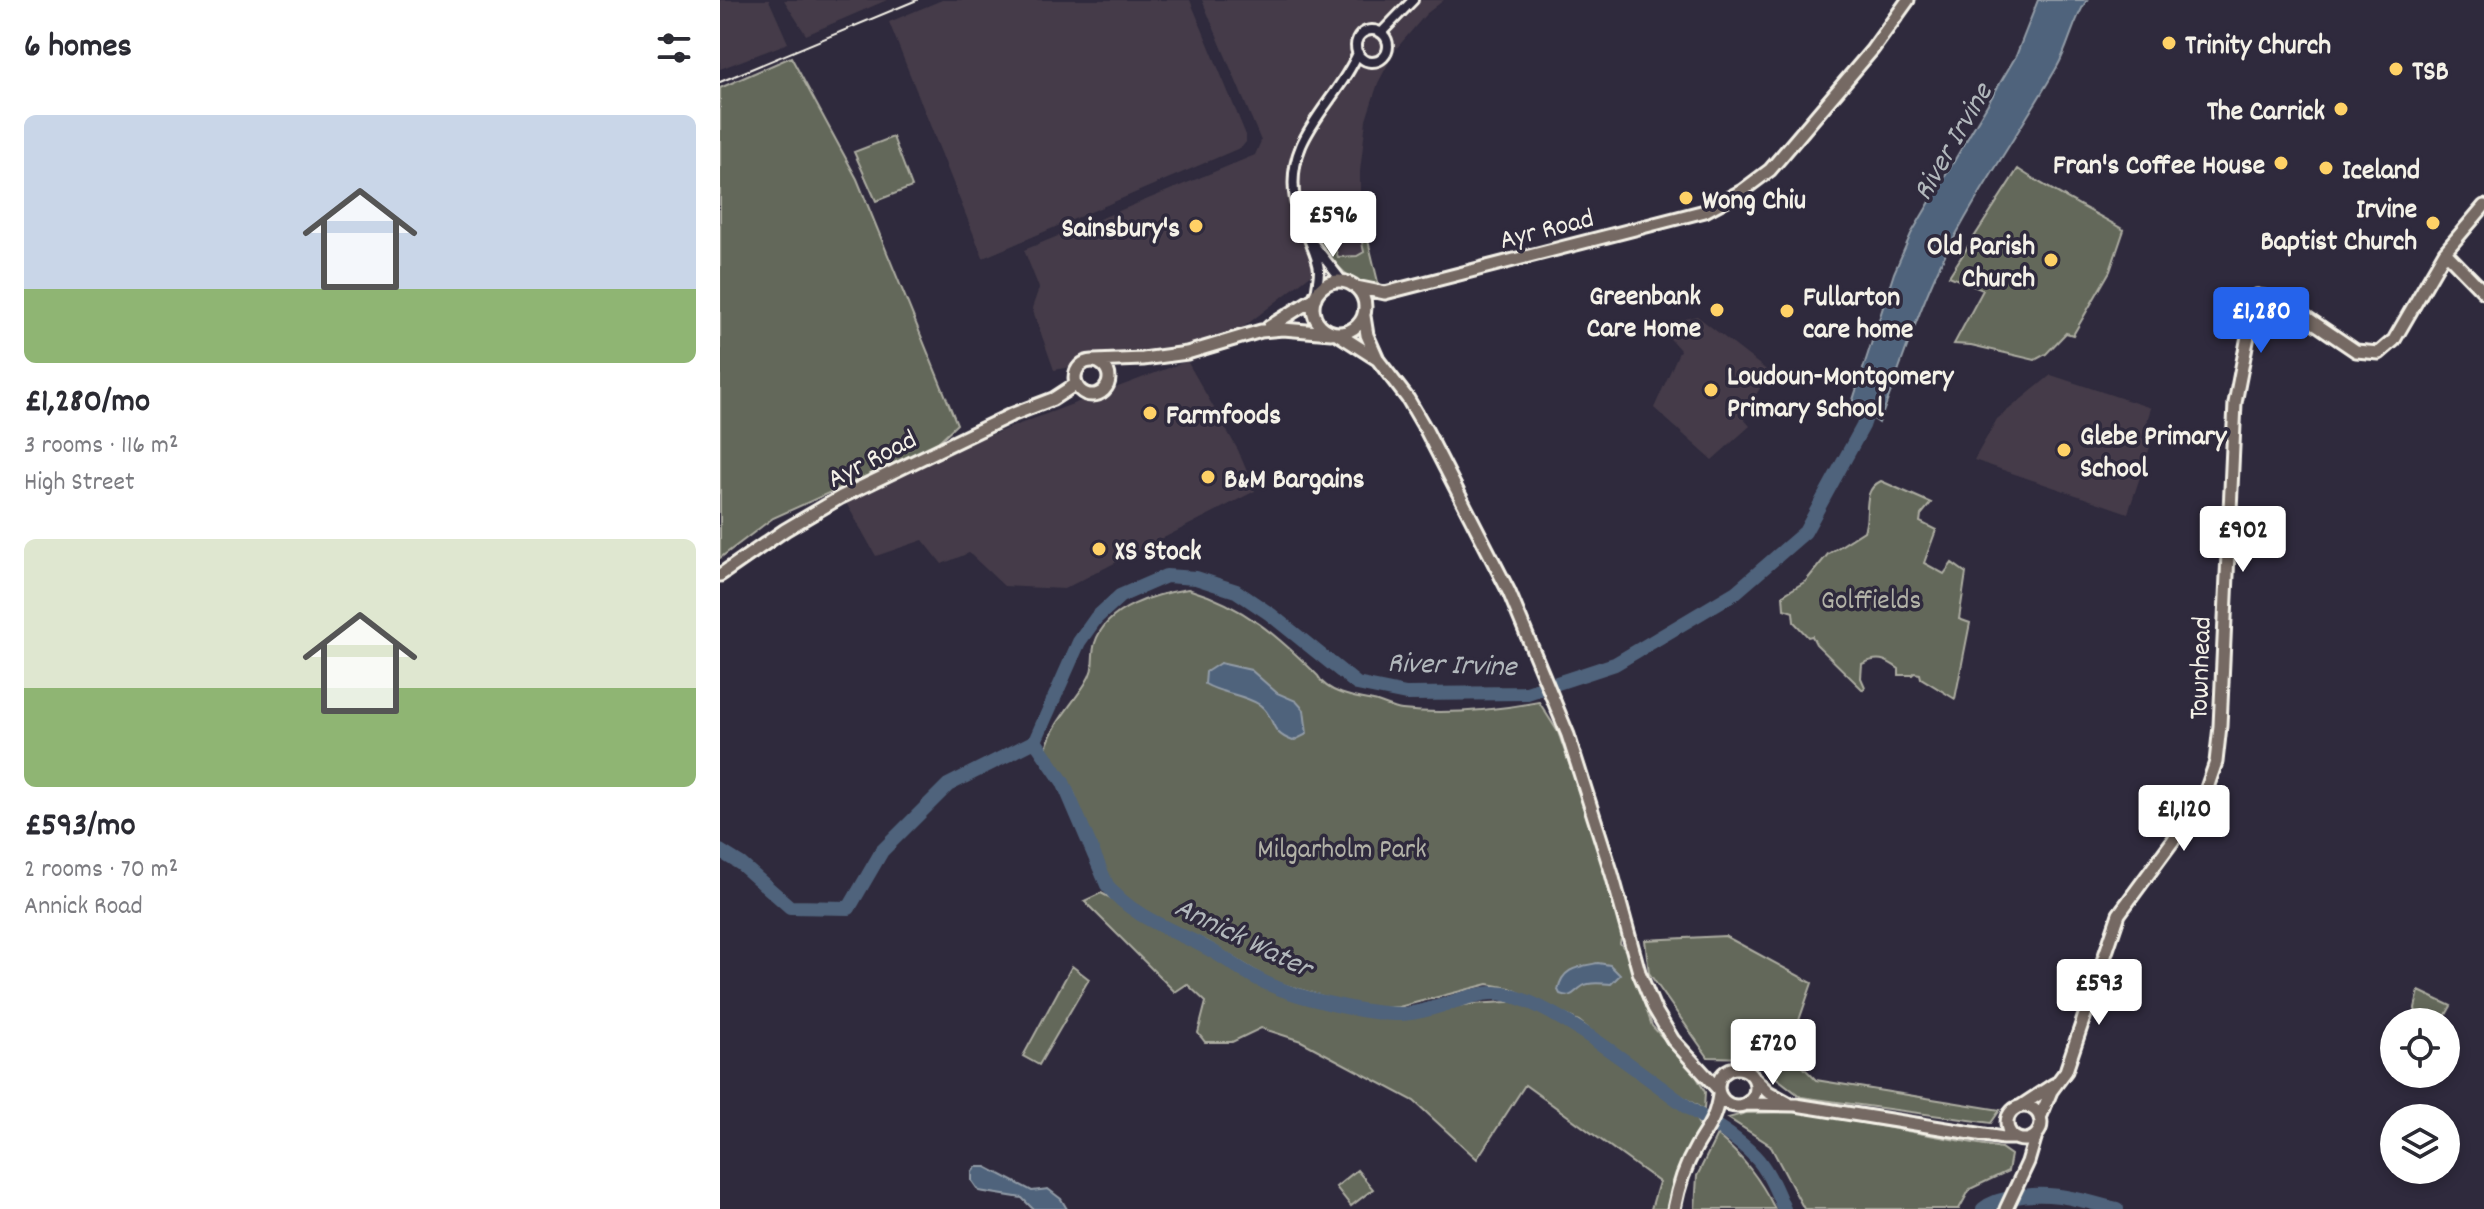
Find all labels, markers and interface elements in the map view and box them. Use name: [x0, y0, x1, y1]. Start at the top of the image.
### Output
text: 6 homes: [24, 24, 132, 73]
icon: filters: [652, 26, 696, 70]
place label: Trinity Church: [2185, 28, 2331, 68]
marker: Trinity Church: [2160, 34, 2178, 52]
place label: TSB: [2412, 54, 2449, 94]
marker: TSB: [2387, 60, 2405, 78]
water label: River Irvine: [1904, 75, 2007, 210]
place label: The Carrick: [2207, 94, 2325, 134]
marker: The Carrick: [2332, 100, 2350, 118]
place label: Fran's Coffee House: [2053, 148, 2265, 188]
place label: Iceland: [2342, 153, 2420, 193]
marker: Fran's Coffee House: [2272, 154, 2290, 172]
marker: Iceland: [2317, 159, 2335, 177]
icon: home: [288, 167, 432, 311]
place label: Wong Chiu: [1702, 183, 1806, 223]
marker: Wong Chiu: [1677, 189, 1695, 207]
pin: £596: [1286, 191, 1380, 259]
place label: Irvine Baptist Church: [2261, 192, 2417, 264]
text: £596: [1308, 198, 1358, 235]
street label: Ayr Road: [1496, 201, 1599, 263]
place label: Sainsbury's: [1061, 211, 1180, 251]
marker: Irvine Baptist Church: [2424, 214, 2442, 232]
marker: Sainsbury's: [1187, 217, 1205, 235]
place label: Old Parish Church: [1927, 229, 2035, 301]
marker: Old Parish Church: [2042, 251, 2060, 269]
place label: Greenbank Care Home: [1587, 279, 1701, 351]
place label: Fullarton care home: [1803, 280, 1913, 352]
pin: £1,280: [2196, 287, 2326, 355]
text: £1,280: [2231, 294, 2291, 331]
marker: Greenbank Care Home: [1708, 301, 1726, 319]
marker: Fullarton care home: [1778, 302, 1796, 320]
place label: Loudoun-Montgomery Primary School: [1727, 359, 1955, 431]
text: £1,280/mo: [24, 379, 150, 428]
marker: Loudoun-Montgomery Primary School: [1702, 381, 1720, 399]
place label: Farmfoods: [1166, 398, 1281, 438]
marker: Farmfoods: [1141, 404, 1159, 422]
place label: Glebe Primary School: [2080, 419, 2228, 491]
street label: Ayr Road: [822, 422, 925, 501]
text: 3 rooms · 116 m²: [24, 428, 178, 465]
marker: Glebe Primary School: [2055, 441, 2073, 459]
place label: B&M Bargains: [1224, 462, 1365, 502]
text: High Street: [24, 465, 135, 502]
marker: B&M Bargains: [1199, 468, 1217, 486]
pin: £902: [2196, 506, 2290, 574]
text: £902: [2218, 513, 2268, 550]
place label: XS Stock: [1115, 534, 1202, 574]
marker: XS Stock: [1090, 540, 1108, 558]
park label: Golffields: [1821, 583, 1921, 623]
icon: home: [288, 591, 432, 735]
street label: Townhead: [2181, 616, 2225, 721]
water label: River Irvine: [1386, 644, 1519, 691]
pin: £1,120: [2119, 785, 2249, 853]
text: £1,120: [2157, 792, 2211, 829]
text: £593/mo: [24, 803, 136, 852]
park label: Milgarholm Park: [1257, 832, 1427, 872]
text: 2 rooms · 70 m²: [24, 852, 178, 889]
water label: Annick Water: [1166, 888, 1320, 993]
text: Annick Road: [24, 889, 143, 926]
pin: £593: [2052, 959, 2146, 1027]
text: £593: [2075, 966, 2123, 1003]
map controls: [2380, 1008, 2460, 1184]
button: locate: [2380, 1008, 2460, 1088]
pin: £720: [1726, 1019, 1820, 1087]
text: £720: [1749, 1026, 1797, 1063]
button: layers: [2380, 1104, 2460, 1184]

